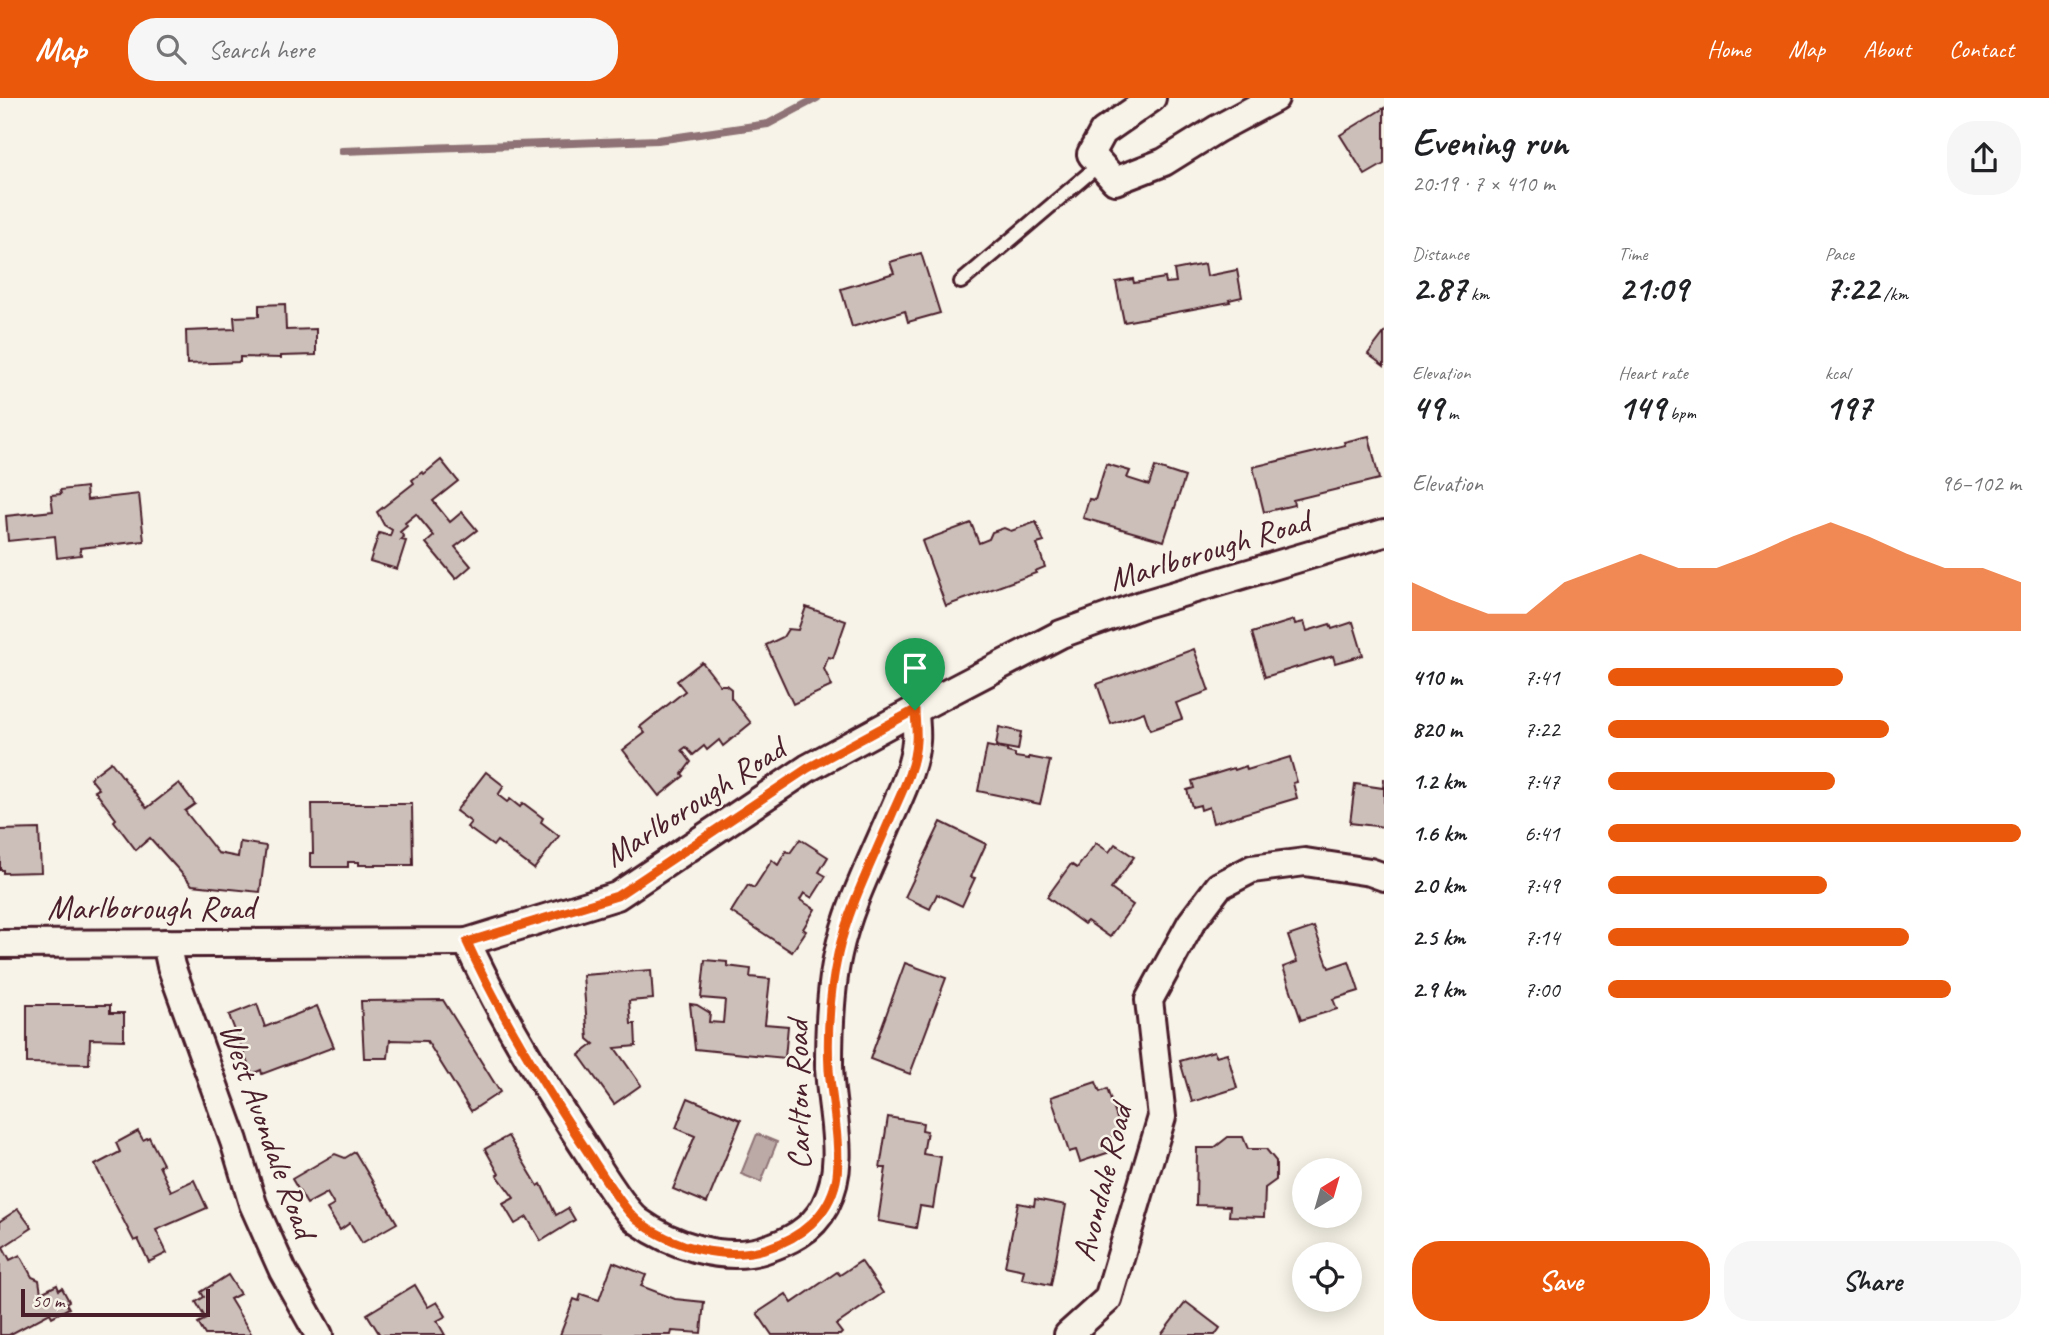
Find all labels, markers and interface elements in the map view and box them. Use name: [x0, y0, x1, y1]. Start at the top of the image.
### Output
search box: [128, 18, 618, 81]
text: Map: [35, 28, 86, 70]
icon: search: [152, 30, 190, 68]
text: Search here: [208, 33, 314, 66]
text: Home: [1707, 34, 1750, 64]
text: Map: [1788, 34, 1825, 64]
text: About: [1863, 34, 1911, 64]
text: Contact: [1949, 34, 2014, 64]
text: Evening run: [1412, 119, 1568, 166]
button: share: [1947, 121, 2021, 195]
text: 20:19 · 7 × 410 m: [1412, 169, 1555, 198]
text: Distance: [1412, 242, 1469, 266]
text: Time: [1618, 242, 1647, 266]
text: Pace: [1825, 242, 1854, 266]
text: 2.87: [1412, 266, 1466, 311]
text: 21:09: [1618, 266, 1688, 311]
text: 7:22: [1825, 266, 1879, 311]
text: km: [1466, 282, 1489, 306]
text: /km: [1879, 282, 1908, 306]
text: Elevation: [1412, 361, 1470, 385]
text: Heart rate: [1618, 361, 1688, 385]
text: kcal: [1825, 361, 1850, 385]
text: 49: [1412, 385, 1443, 430]
text: 149: [1618, 385, 1665, 430]
text: 197: [1825, 385, 1871, 430]
text: m: [1443, 401, 1458, 425]
text: bpm: [1665, 401, 1696, 425]
text: Elevation: [1412, 469, 1483, 498]
text: 96–102 m: [1941, 469, 2021, 498]
street label: Marlborough Road: [1104, 498, 1319, 600]
pin: [885, 638, 945, 710]
icon: arrive: [896, 649, 934, 687]
text: 410 m: [1412, 663, 1462, 692]
text: 7:41: [1524, 663, 1560, 692]
text: 820 m: [1412, 715, 1462, 744]
text: 7:22: [1524, 715, 1560, 744]
street label: Marlborough Road: [596, 725, 797, 876]
text: 1.2 km: [1412, 767, 1466, 796]
text: 7:47: [1524, 767, 1560, 796]
text: 1.6 km: [1412, 819, 1466, 848]
text: 6:41: [1524, 819, 1560, 848]
text: 2.0 km: [1412, 871, 1466, 900]
text: 7:49: [1524, 871, 1560, 900]
street label: Marlborough Road: [47, 887, 260, 929]
text: 2.5 km: [1412, 923, 1465, 952]
text: 7:14: [1524, 923, 1560, 952]
text: 2.9 km: [1412, 975, 1465, 1004]
text: 7:00: [1524, 975, 1560, 1004]
street label: Carlton Road: [776, 1015, 820, 1170]
street label: West Avondale Road: [210, 1017, 328, 1248]
street label: Avondale Road: [1062, 1096, 1143, 1265]
north arrow: [1292, 1158, 1362, 1228]
map controls: [1292, 1158, 1362, 1312]
button: Save: [1412, 1241, 1710, 1321]
button: Share: [1724, 1241, 2021, 1321]
button: locate: [1292, 1242, 1362, 1312]
scale bar: [21, 1286, 210, 1318]
text: 50 m: [32, 1289, 64, 1313]

